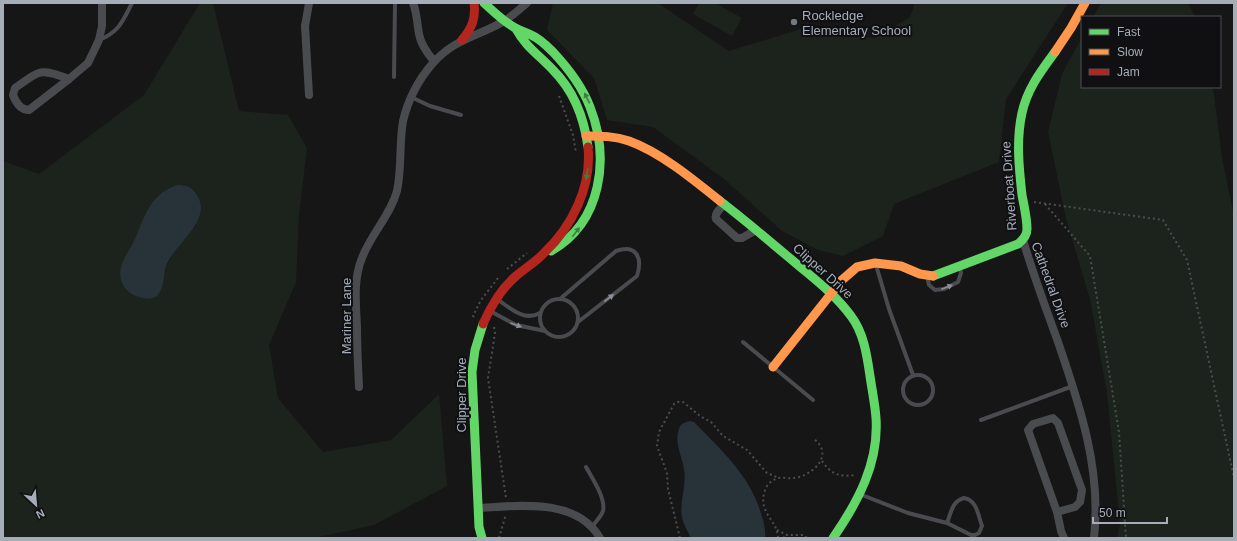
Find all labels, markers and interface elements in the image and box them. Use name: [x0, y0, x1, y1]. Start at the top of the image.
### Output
place label: Rockledge Elementary School: [802, 8, 911, 38]
legend: [1081, 16, 1221, 88]
marker: Rockledge Elementary School: [789, 17, 799, 27]
text: Fast: [1117, 25, 1141, 39]
text: Slow: [1117, 45, 1143, 59]
text: Jam: [1117, 65, 1140, 79]
one-way arrow: [584, 92, 590, 104]
street label: Riverboat Drive: [998, 141, 1020, 231]
one-way arrow: [583, 168, 589, 180]
one-way arrow: [571, 226, 580, 237]
street label: Clipper Drive: [790, 240, 856, 302]
street label: Cathedral Drive: [1029, 240, 1073, 330]
street label: Mariner Lane: [339, 278, 354, 354]
one-way arrow: [941, 284, 953, 290]
one-way arrow: [603, 293, 614, 302]
one-way arrow: [511, 322, 523, 328]
street label: Clipper Drive: [454, 357, 469, 433]
north arrow: [16, 485, 56, 525]
scale bar: [1093, 499, 1167, 525]
text: 50 m: [1099, 506, 1126, 520]
text: N: [34, 507, 47, 521]

